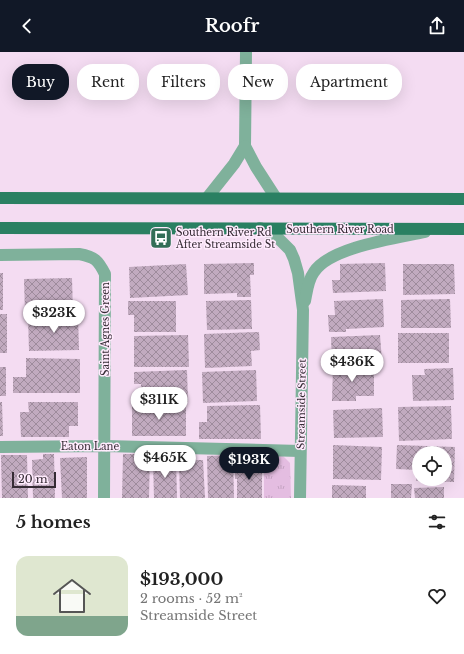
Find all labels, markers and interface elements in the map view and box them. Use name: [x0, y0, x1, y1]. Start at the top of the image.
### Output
icon: back: [16, 15, 38, 37]
text: Roofr: [205, 15, 259, 37]
icon: share: [426, 15, 448, 37]
chip: Buy: [12, 64, 69, 100]
chip: Rent: [77, 64, 139, 100]
chip: Filters: [147, 64, 220, 100]
chip: New: [228, 64, 288, 100]
chip: Apartment: [296, 64, 402, 100]
street label: Southern River Road: [286, 223, 394, 236]
bus stop icon: Southern River Rd After Streamside St: [148, 225, 174, 251]
place label: Southern River Rd After Streamside St: [175, 226, 275, 251]
street label: Saint Agnes Green: [99, 282, 112, 376]
pin: $323K: [26, 300, 82, 334]
text: $323K: [32, 304, 76, 321]
pin: $436K: [324, 349, 380, 383]
text: $436K: [330, 353, 374, 370]
street label: Streamside Street: [294, 359, 309, 449]
pin: $311K: [131, 387, 187, 421]
text: $311K: [140, 391, 178, 408]
street label: Eaton Lane: [61, 440, 119, 453]
pin: $465K: [137, 445, 193, 479]
map controls: [412, 446, 452, 486]
button: locate: [412, 446, 452, 486]
pin: $193K: [221, 447, 277, 481]
text: $465K: [143, 449, 187, 466]
text: $193K: [228, 451, 270, 468]
scale bar: [12, 470, 56, 489]
text: 20 m: [18, 472, 48, 486]
icon: filters: [426, 511, 448, 533]
text: 5 homes: [16, 512, 91, 533]
text: $193,000: [140, 569, 223, 590]
icon: home: [48, 572, 96, 620]
icon: heart: [426, 585, 448, 607]
text: 2 rooms · 52 m²: [140, 590, 243, 607]
text: Streamside Street: [140, 607, 257, 624]

